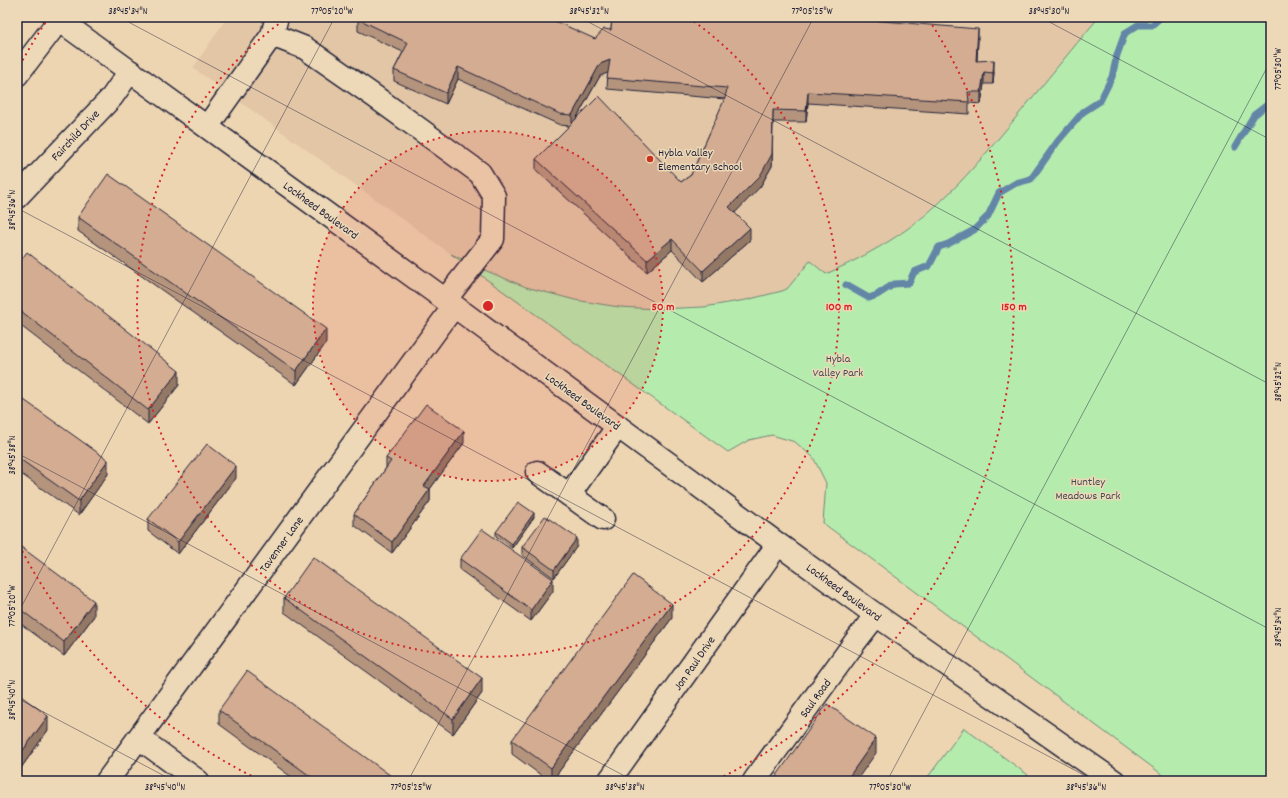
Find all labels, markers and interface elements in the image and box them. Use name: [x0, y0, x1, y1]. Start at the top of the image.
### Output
text: 38°45'34"N: [108, 5, 148, 19]
text: 77°05'20"W: [311, 5, 353, 19]
text: 38°45'32"N: [569, 5, 609, 19]
text: 77°05'25"W: [791, 5, 833, 19]
text: 38°45'30"N: [1029, 5, 1069, 19]
text: 77°05'30"W: [1272, 48, 1286, 90]
street label: Fairchild Drive: [48, 107, 104, 165]
place label: Hybla Valley Elementary School: [658, 145, 742, 176]
marker: Hybla Valley Elementary School: [645, 154, 655, 164]
street label: Lockheed Boulevard: [279, 178, 361, 244]
text: 38°45'36"N: [6, 190, 20, 230]
centre of rings: [481, 299, 495, 313]
text: 50 m: [651, 299, 675, 316]
text: 100 m: [826, 299, 852, 316]
text: 150 m: [1001, 299, 1027, 316]
park label: Hybla Valley Park: [813, 351, 863, 382]
text: 38°45'32"N: [1272, 362, 1286, 402]
street label: Lockheed Boulevard: [541, 369, 623, 435]
text: 38°45'38"N: [6, 435, 20, 475]
park label: Huntley Meadows Park: [1056, 474, 1121, 505]
street label: Tavenner Lane: [256, 513, 308, 576]
street label: Lockheed Boulevard: [802, 560, 884, 626]
text: 77°05'20"W: [6, 585, 20, 627]
text: 38°45'34"N: [1272, 607, 1286, 647]
street label: Jon Paul Drive: [670, 633, 720, 695]
street label: Saul Road: [796, 676, 836, 722]
text: 38°45'40"N: [6, 680, 20, 720]
text: 38°45'40"N: [145, 781, 185, 795]
text: 77°05'25"W: [390, 781, 432, 795]
text: 38°45'38"N: [605, 781, 645, 795]
text: 77°05'30"W: [869, 781, 911, 795]
text: 38°45'36"N: [1066, 781, 1106, 795]

